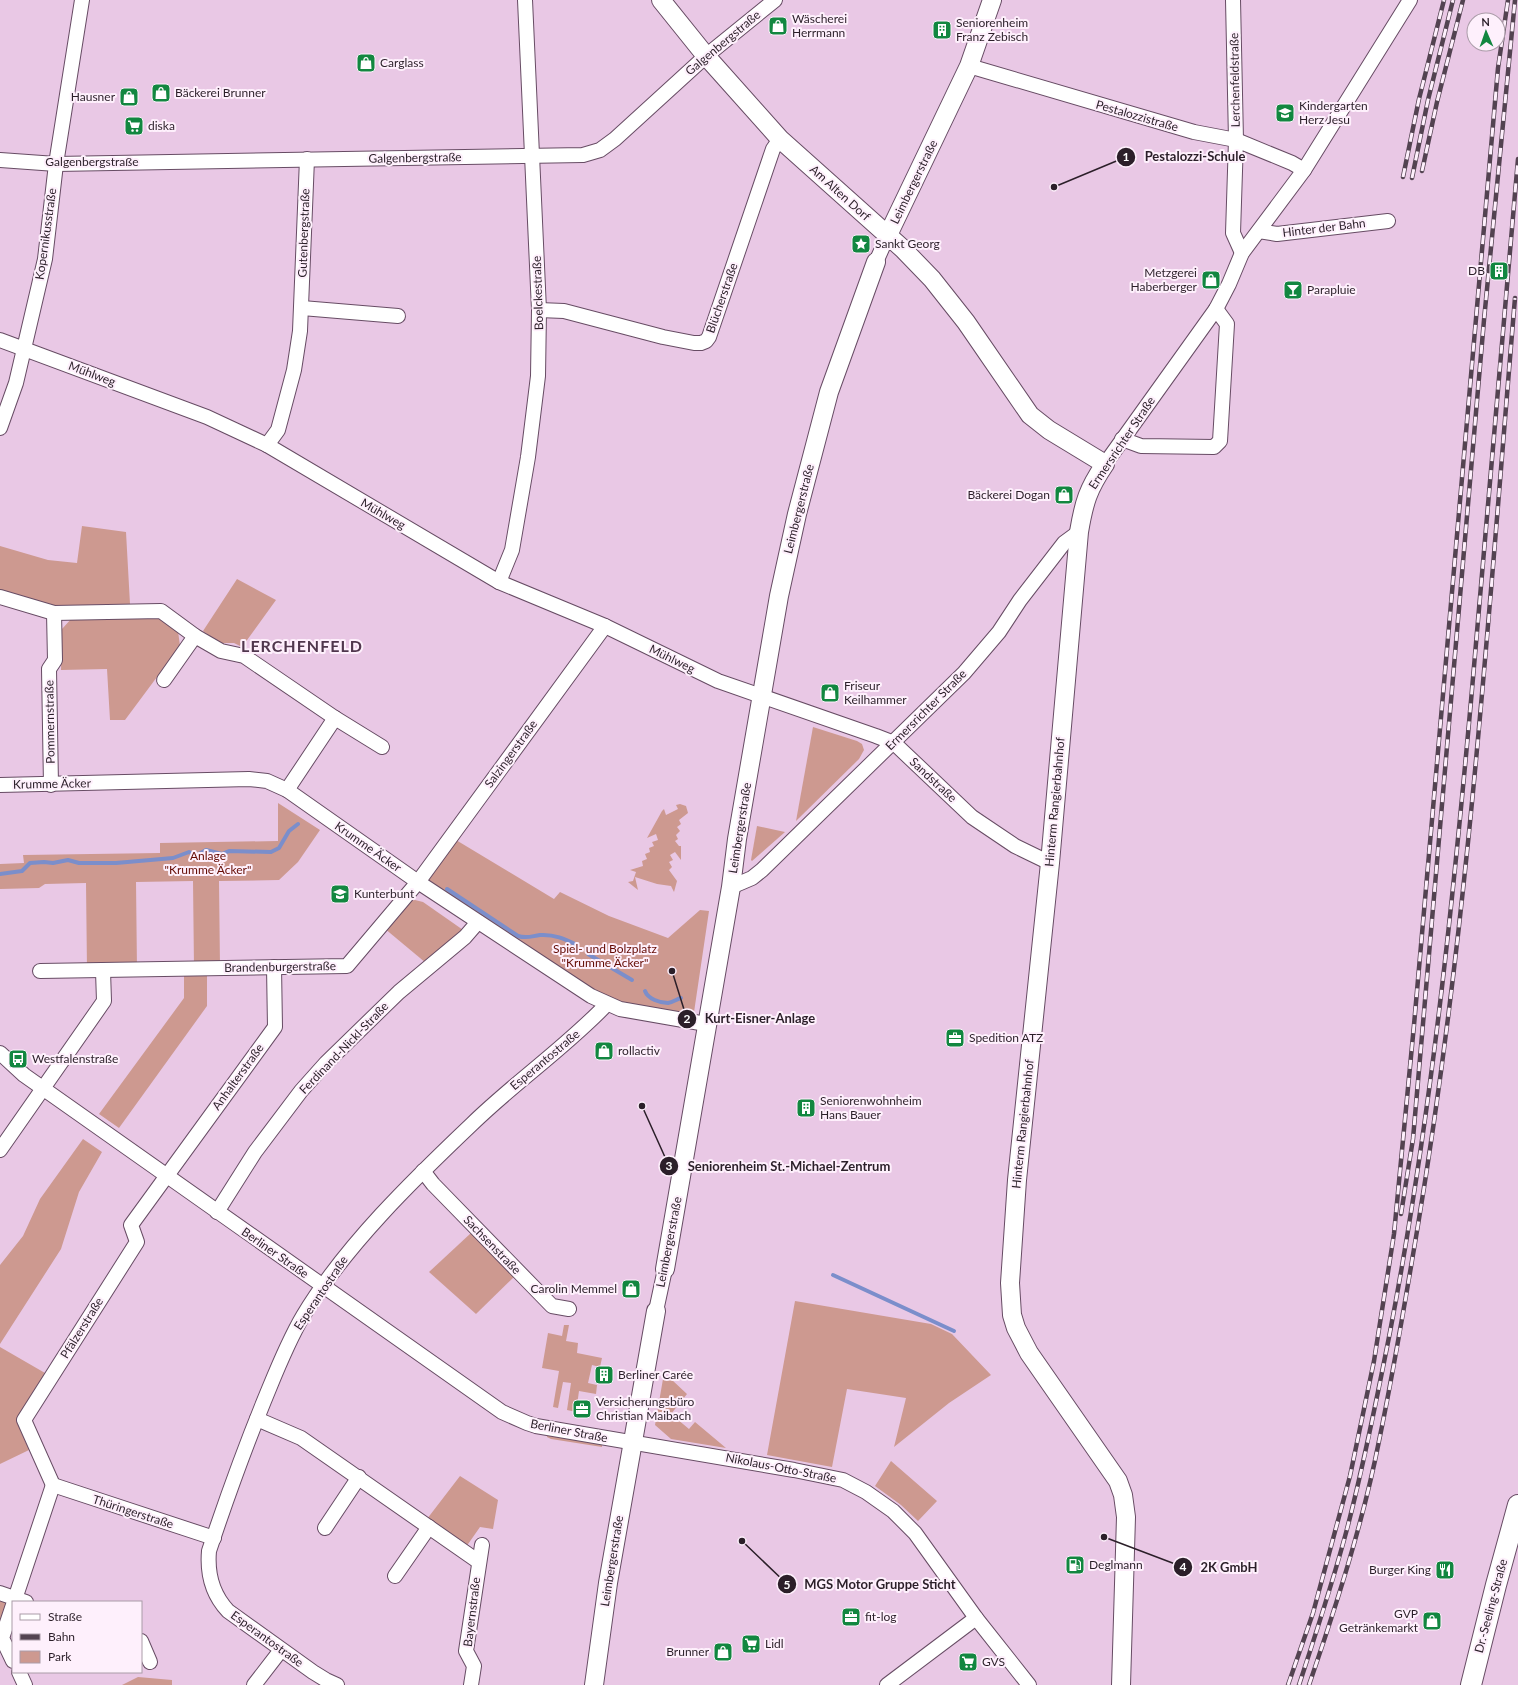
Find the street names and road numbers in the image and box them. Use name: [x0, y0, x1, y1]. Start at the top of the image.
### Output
street label: Galgenbergstraße: [682, 7, 763, 78]
street label: Lerchenfeldstraße: [1226, 33, 1243, 127]
street label: Pestalozzistraße: [1094, 97, 1180, 134]
street label: Leimbergerstraße: [887, 137, 940, 226]
street label: Galgenbergstraße: [368, 149, 462, 166]
street label: Galgenbergstraße: [45, 154, 139, 169]
street label: Am Alten Dorf: [807, 162, 874, 224]
street label: Kopernikusstraße: [32, 187, 59, 281]
street label: Gutenbergstraße: [294, 188, 313, 278]
street label: Hinter der Bahn: [1282, 215, 1366, 240]
street label: Boelckestraße: [529, 256, 546, 331]
street label: Blücherstraße: [703, 261, 741, 335]
street label: Mühlweg: [67, 358, 118, 389]
street label: Ermersrichter Straße: [1085, 394, 1158, 492]
street label: Leimbergerstraße: [780, 462, 817, 555]
street label: Mühlweg: [358, 495, 408, 532]
street label: Mühlweg: [647, 641, 698, 676]
street label: Ermersrichter Straße: [882, 666, 969, 753]
street label: Pommernstraße: [41, 680, 58, 764]
street label: Salzingerstraße: [481, 717, 540, 791]
street label: Hinterm Rangierbahnhof: [1041, 736, 1068, 867]
street label: Sandstraße: [907, 754, 960, 805]
street label: Krumme Äcker: [13, 775, 92, 792]
street label: Leimbergerstraße: [725, 781, 754, 875]
street label: Krumme Äcker: [332, 818, 405, 875]
street label: Brandenburgerstraße: [224, 958, 336, 975]
street label: Ferdinand-Nickl-Straße: [296, 999, 391, 1097]
street label: Esperantostraße: [507, 1026, 582, 1093]
street label: Anhalterstraße: [209, 1041, 267, 1113]
street label: Hinterm Rangierbahnhof: [1008, 1058, 1037, 1189]
street label: Leimbergerstraße: [652, 1195, 685, 1288]
street label: Sachsenstraße: [461, 1212, 524, 1277]
street label: Berliner Straße: [239, 1224, 312, 1281]
street label: Esperantostraße: [290, 1253, 351, 1333]
street label: Pfälzerstraße: [57, 1294, 106, 1361]
street label: Berliner Straße: [529, 1416, 609, 1445]
street label: Nikolaus-Otto-Straße: [724, 1449, 838, 1486]
street label: Thüringerstraße: [91, 1491, 175, 1532]
street label: Leimbergerstraße: [597, 1514, 626, 1608]
street label: Dr.-Seeling-Straße: [1471, 1557, 1510, 1654]
street label: Bayernstraße: [460, 1576, 483, 1648]
street label: Esperantostraße: [228, 1607, 307, 1670]

